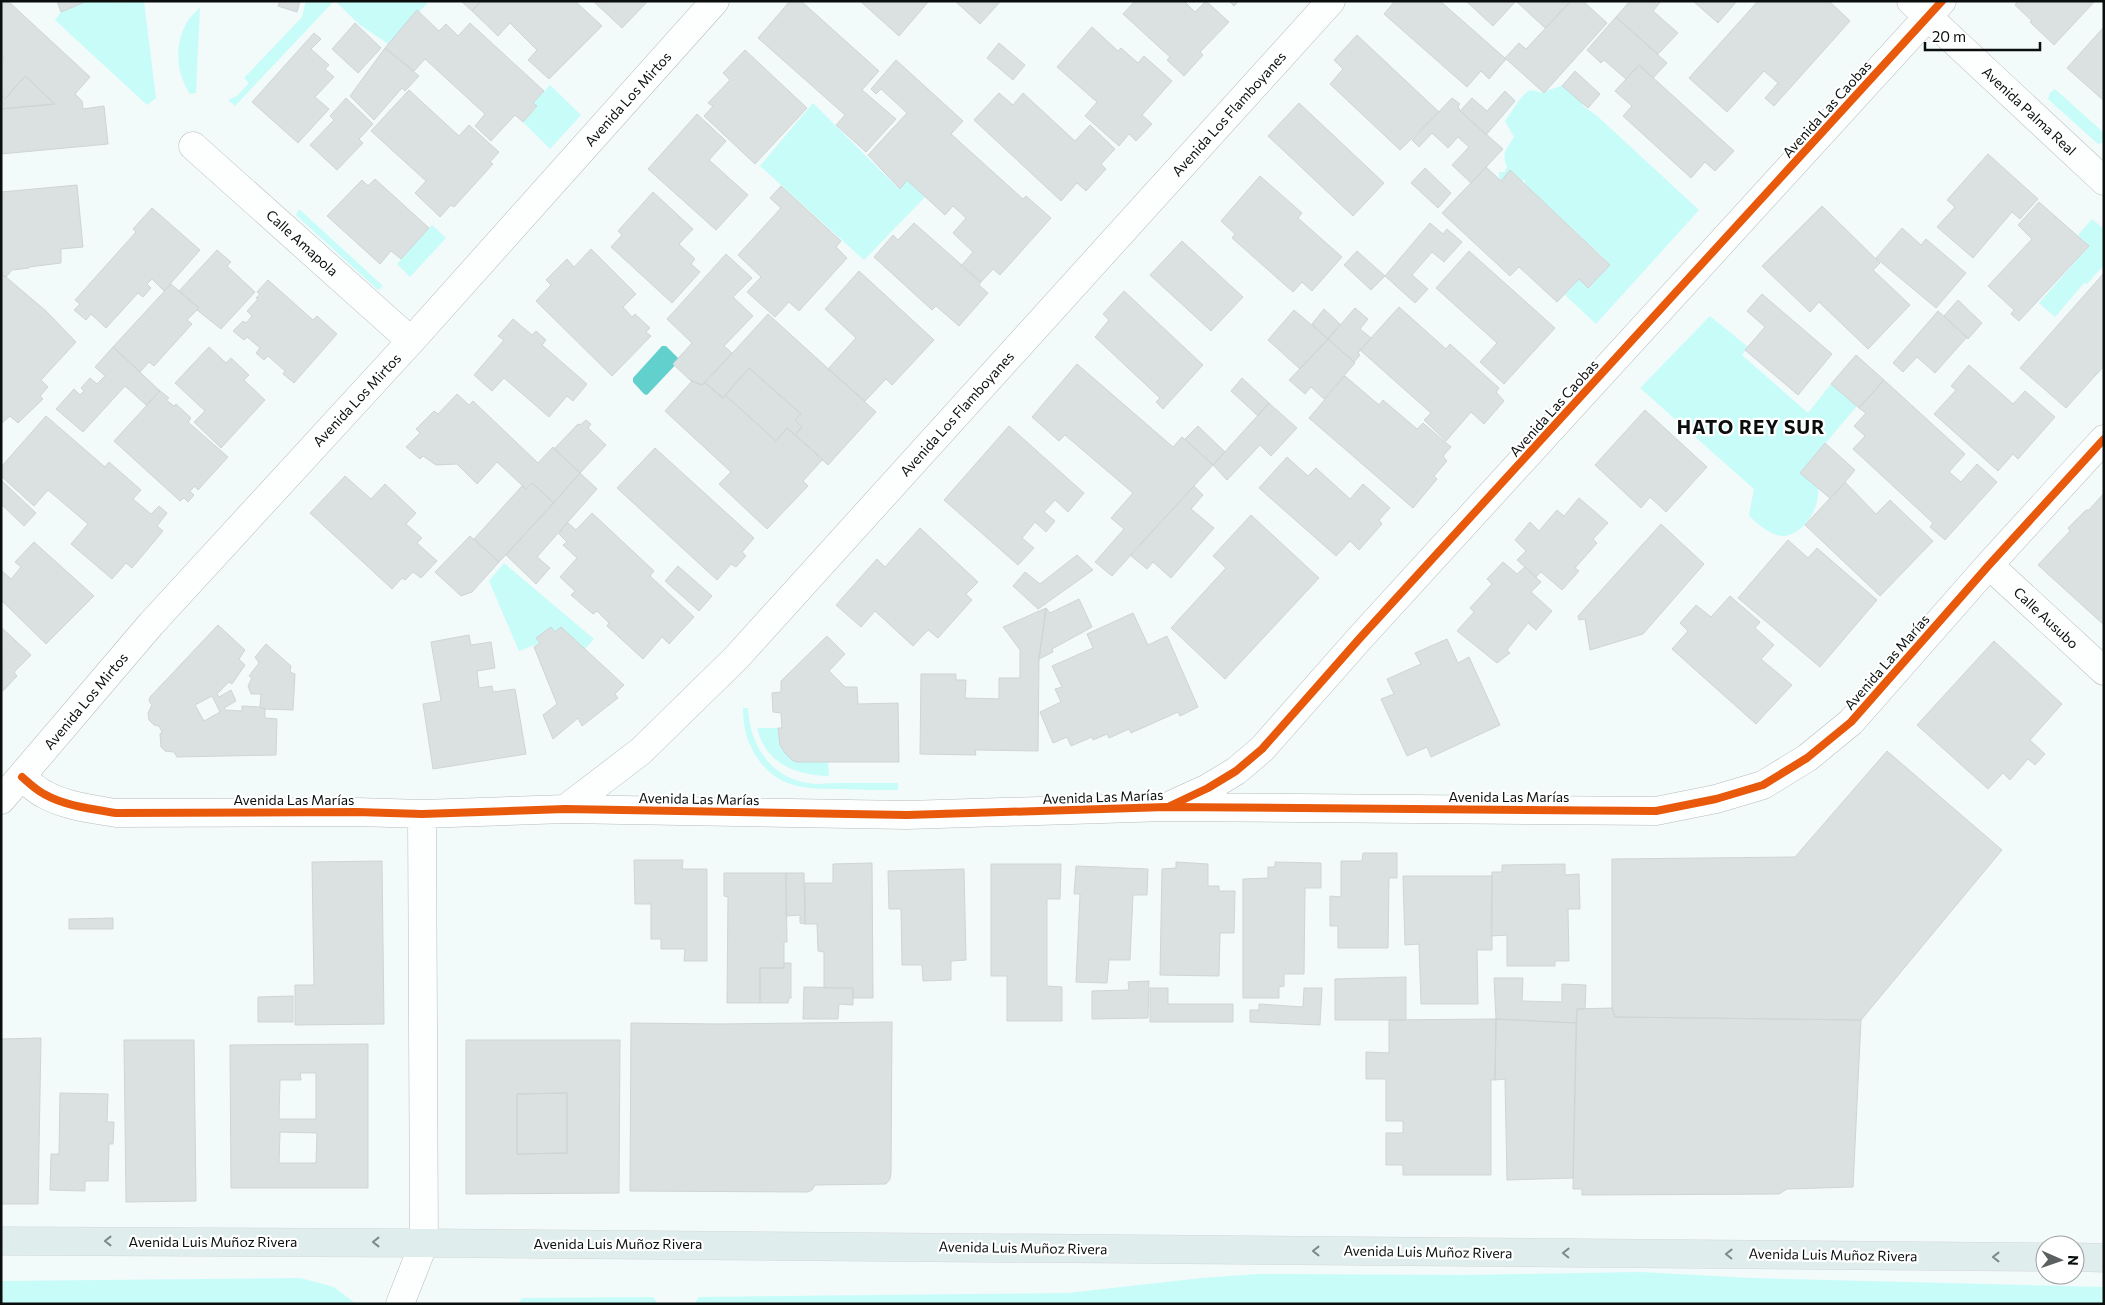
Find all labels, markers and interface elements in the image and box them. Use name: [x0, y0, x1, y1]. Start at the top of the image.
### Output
scale bar: [1925, 20, 2040, 52]
text: 20 m: [1932, 27, 1966, 45]
street label: Avenida Los Mirtos: [581, 48, 675, 149]
street label: Avenida Los Flamboyanes: [1168, 48, 1289, 180]
street label: Avenida Las Caobas: [1779, 57, 1875, 161]
street label: Avenida Palma Real: [1979, 63, 2080, 159]
street label: Calle Amapola: [263, 206, 342, 279]
street label: Avenida Los Flamboyanes: [896, 348, 1017, 480]
street label: Avenida Los Mirtos: [309, 350, 404, 450]
street label: Avenida Las Caobas: [1506, 356, 1602, 460]
district label: HATO REY SUR: [1677, 415, 1825, 438]
street label: Calle Ausubo: [2010, 583, 2082, 652]
street label: Avenida Las Marías: [1841, 610, 1933, 713]
street label: Avenida Los Mirtos: [40, 649, 131, 753]
street label: Avenida Las Marías: [1042, 786, 1164, 807]
street label: Avenida Las Marías: [1448, 788, 1570, 805]
street label: Avenida Las Marías: [638, 789, 760, 808]
street label: Avenida Las Marías: [233, 791, 355, 808]
street label: Avenida Luis Muñoz Rivera: [129, 1233, 297, 1250]
street label: Avenida Luis Muñoz Rivera: [534, 1235, 702, 1252]
north arrow: [2035, 1235, 2085, 1285]
one-way arrow: [104, 1236, 112, 1246]
one-way arrow: [371, 1237, 379, 1247]
street label: Avenida Luis Muñoz Rivera: [938, 1238, 1108, 1257]
street label: Avenida Luis Muñoz Rivera: [1343, 1242, 1513, 1261]
street label: Avenida Luis Muñoz Rivera: [1748, 1245, 1918, 1264]
one-way arrow: [1312, 1246, 1320, 1256]
one-way arrow: [1562, 1248, 1570, 1258]
one-way arrow: [1725, 1249, 1732, 1259]
one-way arrow: [1992, 1252, 2000, 1262]
text: N: [2065, 1255, 2082, 1266]

